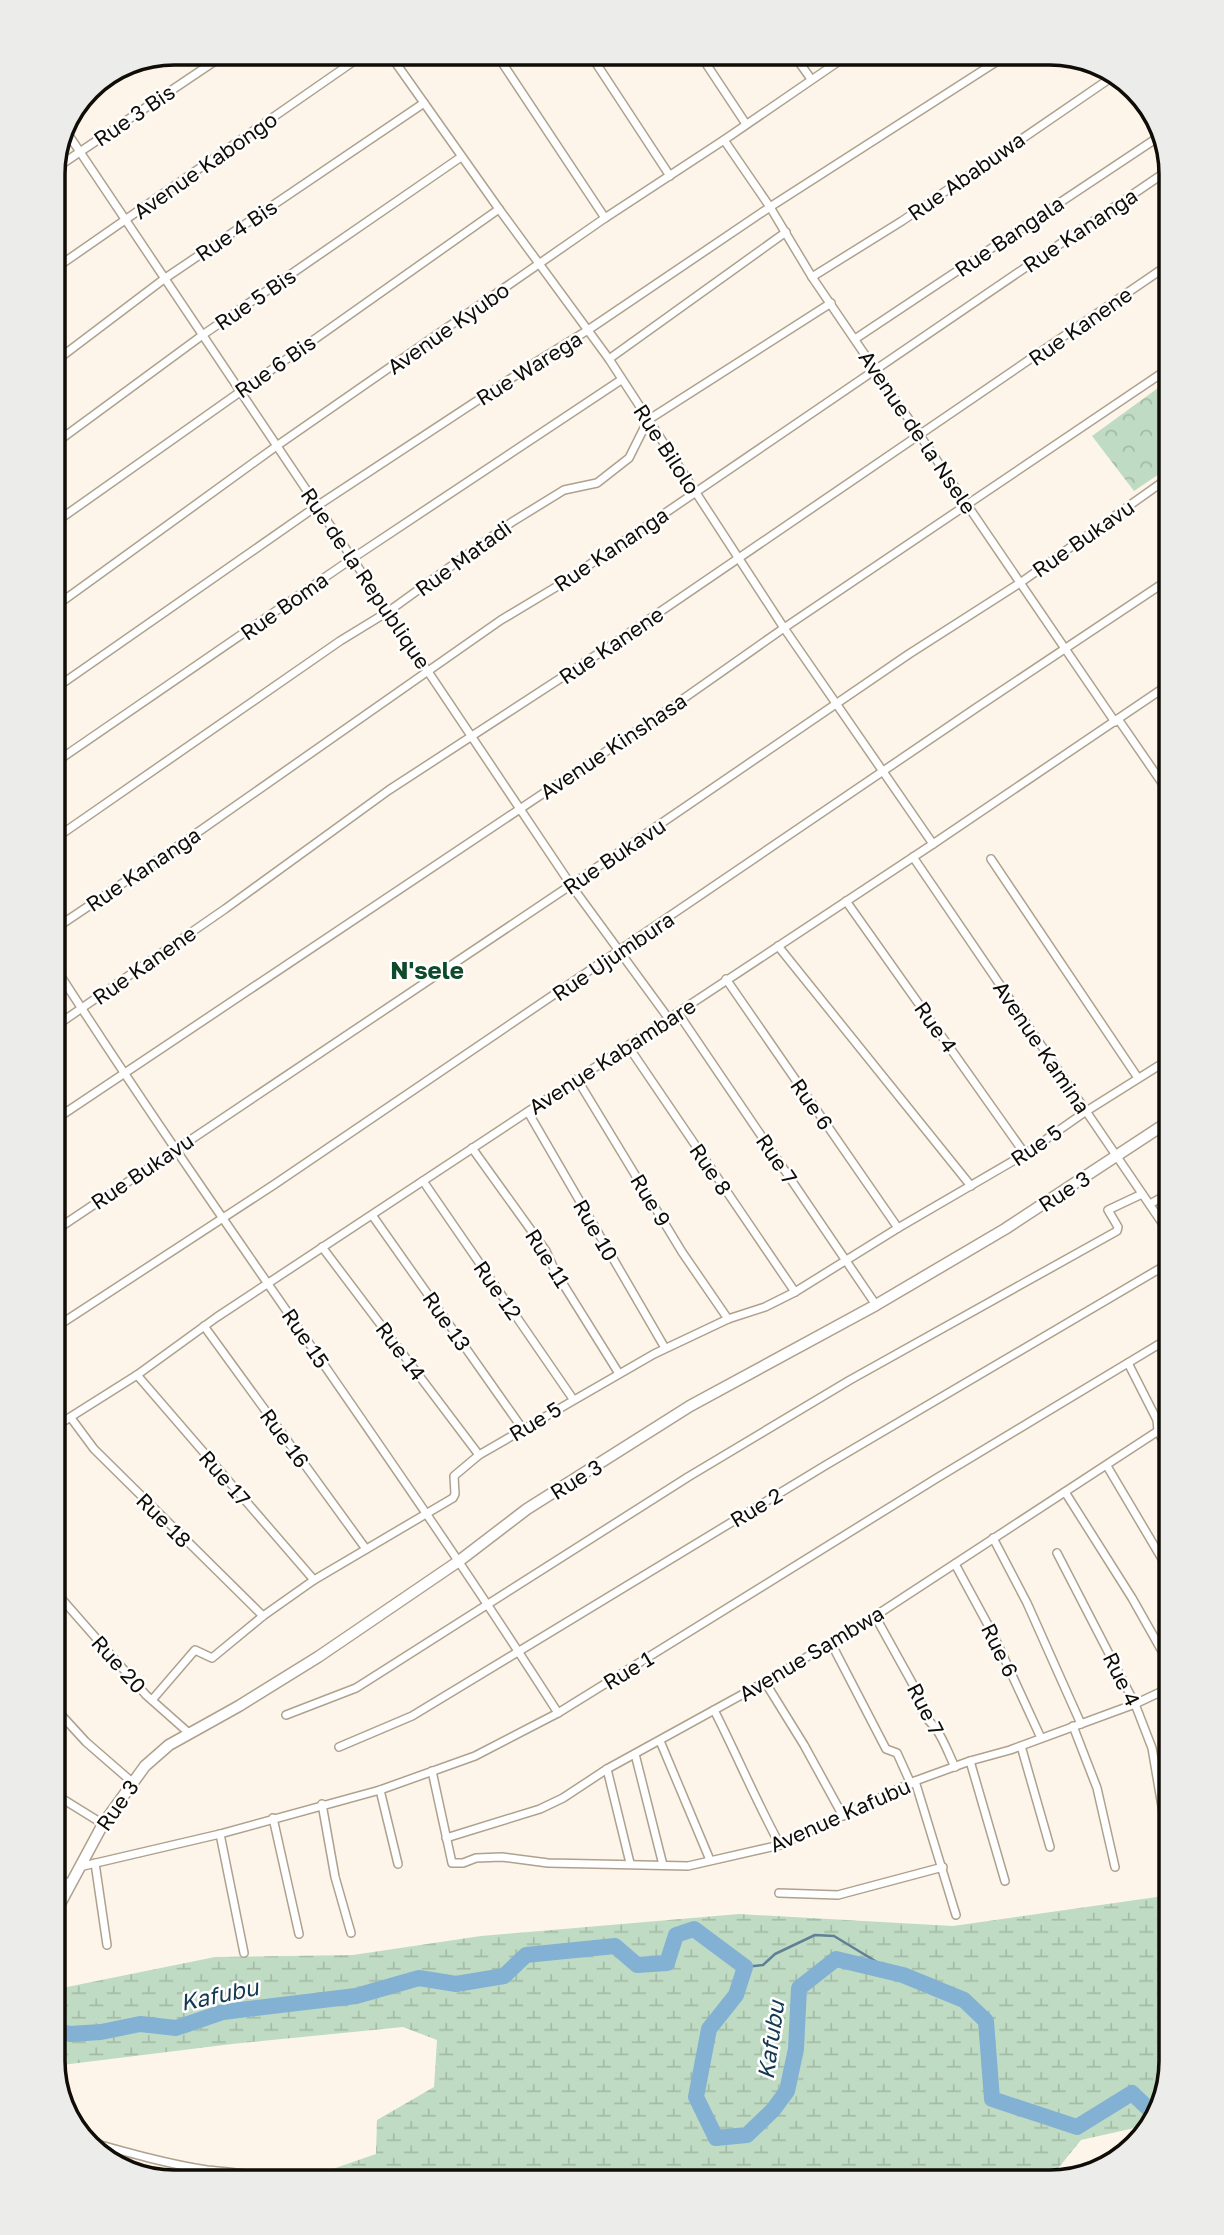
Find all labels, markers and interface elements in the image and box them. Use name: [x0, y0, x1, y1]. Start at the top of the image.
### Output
street label: Rue 3 Bis: [88, 78, 180, 152]
street label: Avenue Kabongo: [128, 106, 282, 224]
street label: Rue Ababuwa: [902, 126, 1030, 226]
street label: Rue Kananga: [1018, 182, 1142, 278]
street label: Rue Bangala: [949, 190, 1069, 282]
street label: Rue 4 Bis: [190, 193, 282, 267]
street label: Rue 5 Bis: [209, 262, 301, 336]
street label: Avenue Kyubo: [382, 276, 514, 380]
street label: Rue Kanene: [1023, 281, 1137, 371]
street label: Rue Warega: [471, 325, 587, 411]
street label: Rue 6 Bis: [230, 329, 320, 403]
street label: Avenue de la Nsele: [854, 345, 982, 519]
street label: Rue Bilolo: [628, 399, 706, 499]
street label: Rue de la Republique: [296, 482, 436, 674]
street label: Rue Bukavu: [1027, 493, 1139, 583]
street label: Rue Kananga: [549, 501, 673, 597]
street label: Rue Matadi: [410, 514, 516, 602]
street label: Rue Boma: [235, 566, 333, 646]
street label: Rue Kanene: [554, 601, 668, 689]
street label: Avenue Kinshasa: [535, 687, 691, 805]
street label: Rue Bukavu: [558, 812, 670, 900]
street label: Rue Kananga: [81, 821, 205, 917]
street label: Rue Ujumbura: [547, 906, 679, 1006]
street label: Rue Kanene: [87, 920, 201, 1010]
district label: N'sele: [390, 955, 464, 984]
street label: Avenue Kamina: [988, 976, 1096, 1118]
street label: Avenue Kabambare: [524, 992, 700, 1120]
street label: Rue 4: [909, 996, 963, 1058]
street label: Rue 6: [785, 1073, 839, 1135]
street label: Rue 5: [1005, 1119, 1067, 1171]
street label: Rue Bukavu: [86, 1127, 198, 1215]
street label: Rue 7: [751, 1129, 803, 1189]
street label: Rue 8: [684, 1138, 738, 1200]
street label: Rue 3: [1033, 1165, 1095, 1217]
street label: Rue 9: [625, 1169, 677, 1231]
street label: Rue 10: [568, 1194, 624, 1266]
street label: Rue 11: [520, 1224, 576, 1292]
street label: Rue 12: [468, 1255, 528, 1325]
street label: Rue 13: [417, 1286, 477, 1356]
street label: Rue 15: [277, 1303, 335, 1373]
street label: Rue 14: [370, 1316, 432, 1386]
street label: Rue 5: [504, 1395, 566, 1447]
street label: Rue 16: [255, 1403, 315, 1473]
street label: Rue 17: [194, 1445, 256, 1511]
street label: Rue 3: [545, 1453, 607, 1505]
street label: Rue 2: [725, 1481, 787, 1533]
street label: Rue 18: [131, 1487, 197, 1553]
street label: Avenue Sambwa: [734, 1600, 888, 1706]
street label: Rue 6: [976, 1619, 1024, 1681]
street label: Rue 20: [86, 1630, 152, 1698]
street label: Rue 1: [598, 1645, 658, 1695]
street label: Rue 4: [1098, 1648, 1146, 1710]
street label: Rue 7: [902, 1679, 950, 1739]
street label: Avenue Kafubu: [766, 1772, 914, 1858]
street label: Rue 3: [90, 1774, 144, 1836]
water label: Kafubu: [177, 1972, 263, 2016]
water label: Kafubu: [751, 1997, 790, 2081]

